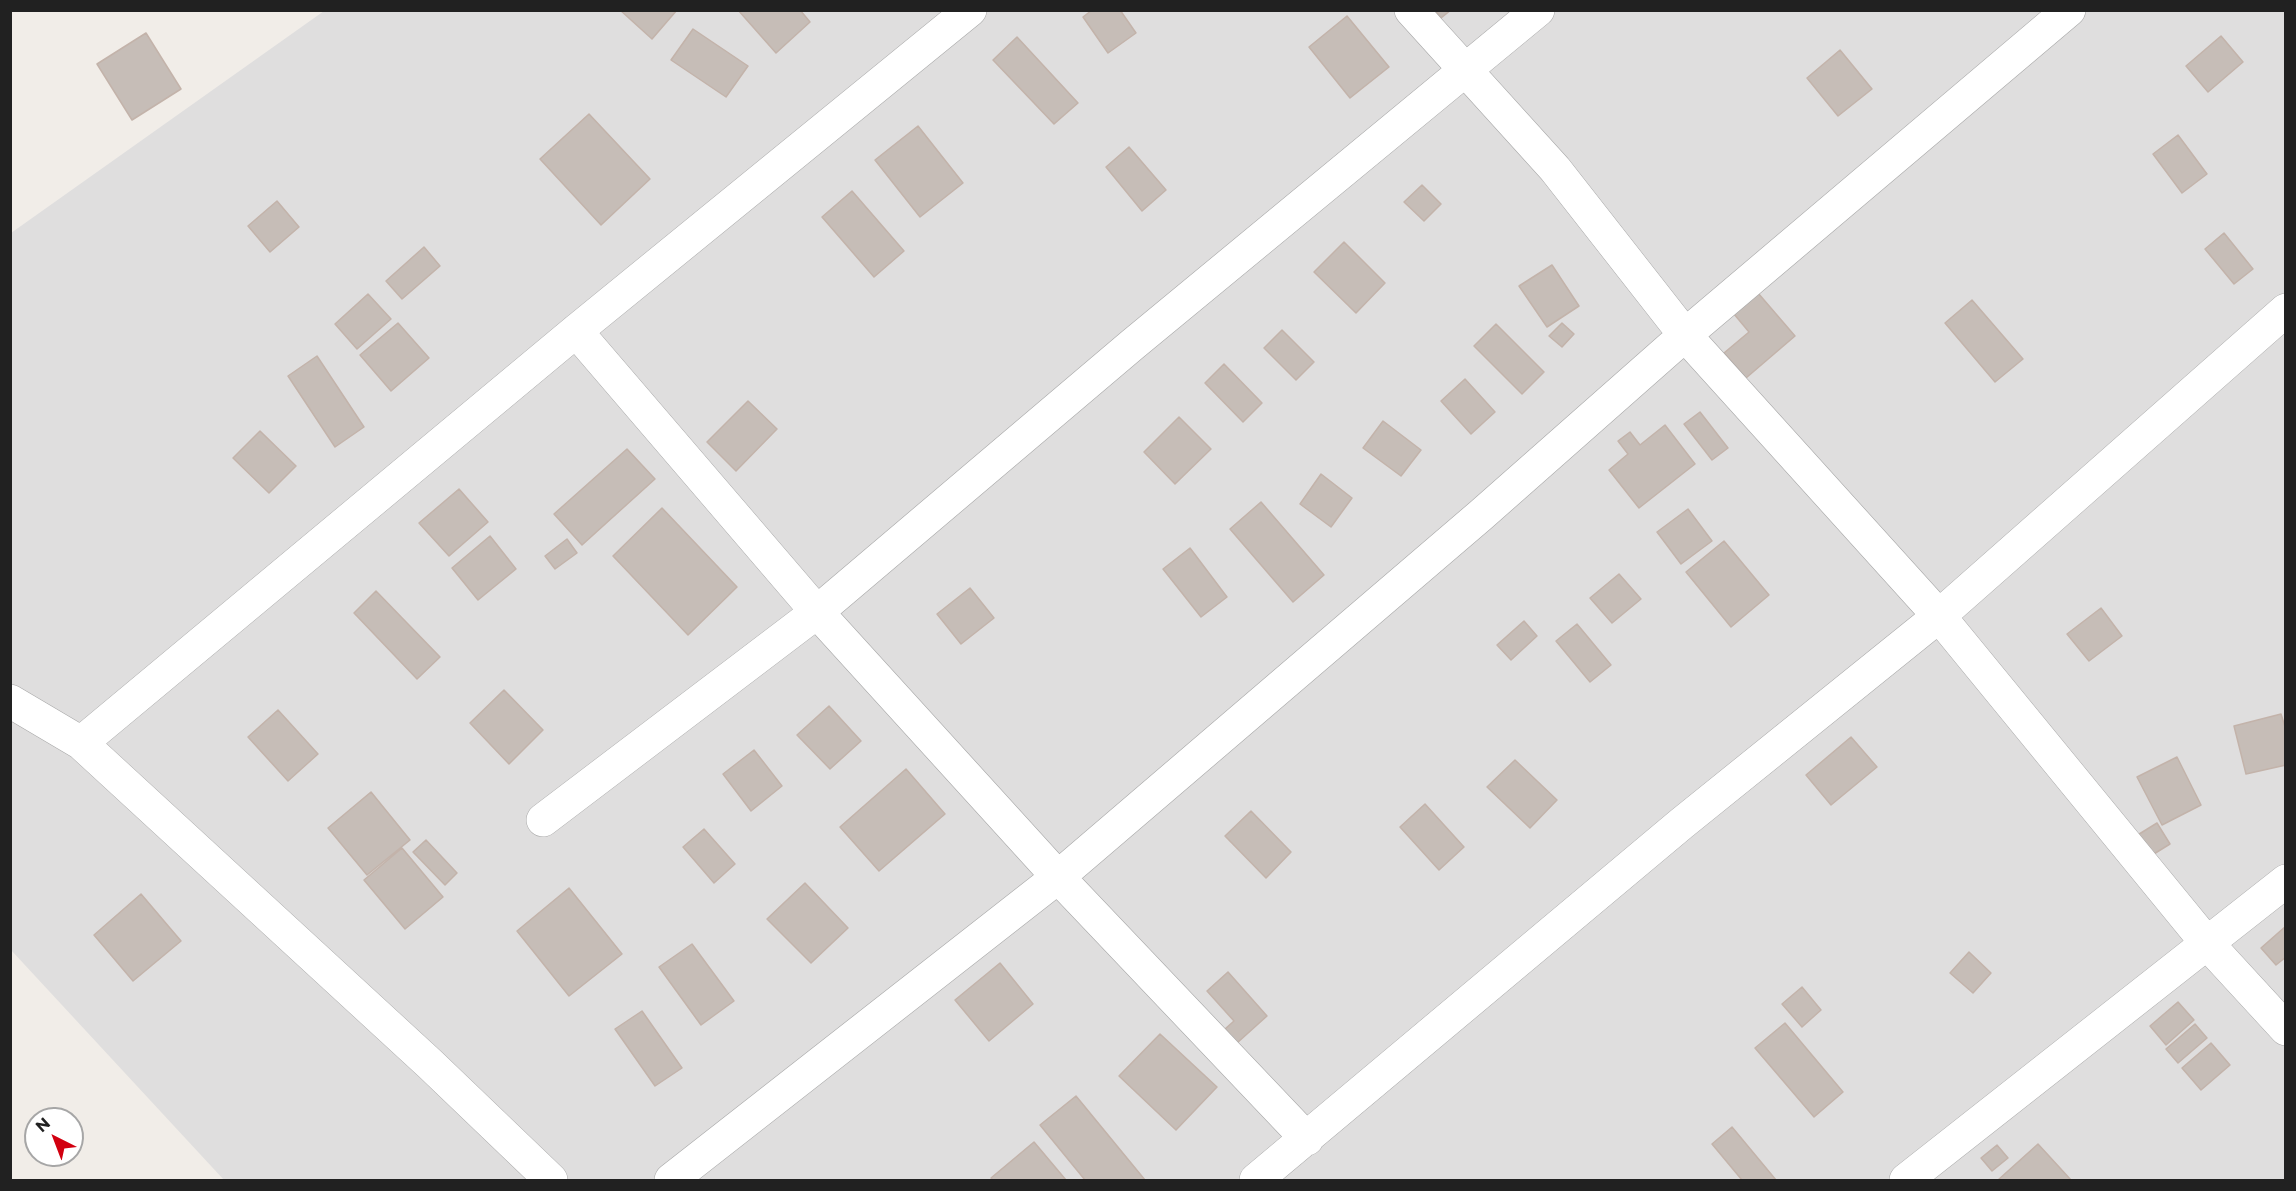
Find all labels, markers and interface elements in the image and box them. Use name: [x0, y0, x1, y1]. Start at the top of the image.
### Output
north arrow: [24, 1107, 84, 1167]
text: N: [32, 1113, 54, 1136]

